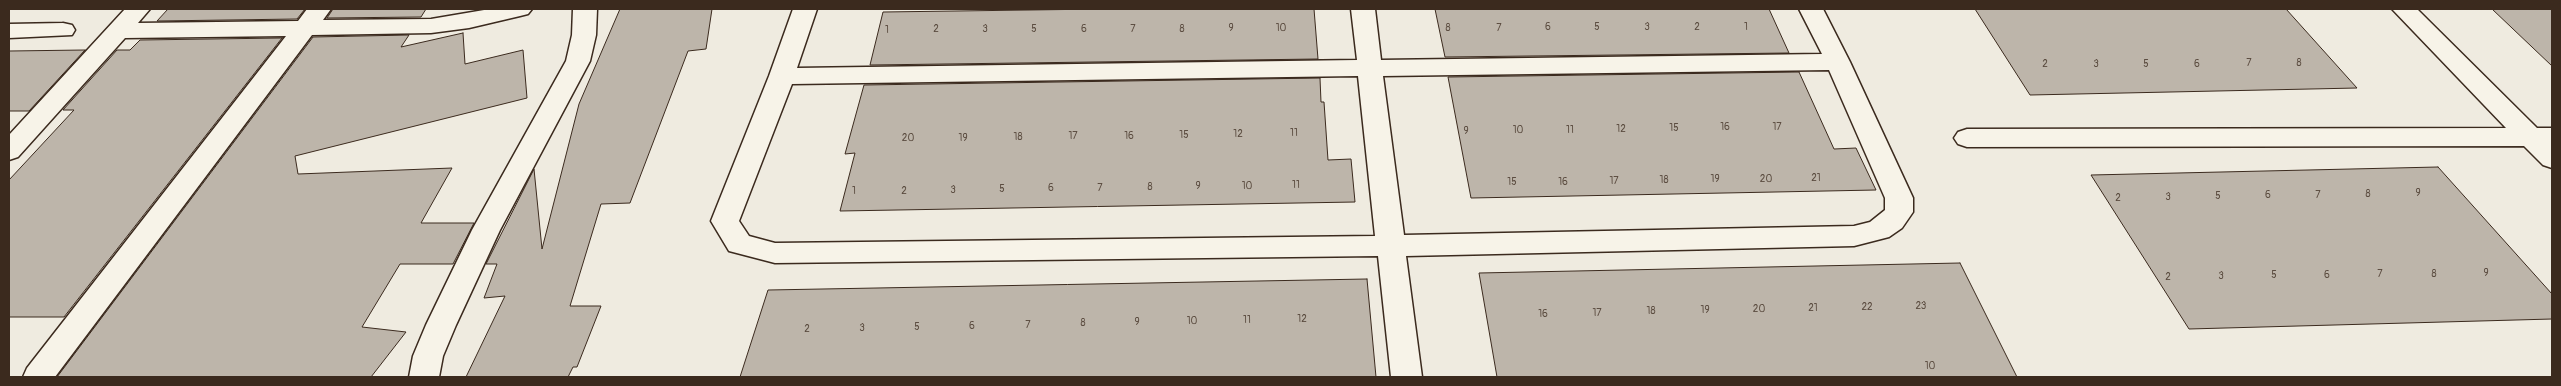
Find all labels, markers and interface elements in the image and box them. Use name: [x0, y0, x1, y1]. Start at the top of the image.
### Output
house number: 6: [1545, 21, 1551, 33]
house number: 5: [1594, 21, 1600, 33]
house number: 3: [1644, 21, 1650, 33]
house number: 2: [1694, 21, 1700, 33]
house number: 1: [1744, 21, 1748, 33]
house number: 9: [1228, 22, 1234, 34]
house number: 10: [1276, 22, 1286, 34]
house number: 8: [1445, 22, 1451, 34]
house number: 7: [1496, 22, 1502, 34]
house number: 2: [933, 23, 939, 35]
house number: 3: [982, 23, 988, 35]
house number: 5: [1031, 23, 1037, 35]
house number: 6: [1081, 23, 1087, 35]
house number: 7: [1130, 23, 1136, 35]
house number: 8: [1179, 23, 1185, 35]
house number: 1: [885, 24, 889, 36]
house number: 7: [2246, 57, 2252, 69]
house number: 8: [2296, 57, 2302, 69]
house number: 2: [2042, 58, 2048, 70]
house number: 3: [2093, 58, 2099, 70]
house number: 5: [2143, 58, 2149, 70]
house number: 6: [2194, 58, 2200, 70]
house number: 16: [1720, 121, 1730, 133]
house number: 17: [1772, 121, 1782, 133]
house number: 15: [1669, 122, 1679, 134]
house number: 12: [1616, 123, 1626, 135]
house number: 10: [1513, 124, 1523, 136]
house number: 11: [1566, 124, 1574, 136]
house number: 9: [1463, 125, 1469, 137]
house number: 11: [1290, 127, 1298, 139]
house number: 12: [1233, 128, 1243, 140]
house number: 15: [1179, 129, 1189, 141]
house number: 17: [1068, 130, 1078, 142]
house number: 16: [1124, 130, 1134, 142]
house number: 18: [1014, 131, 1022, 143]
house number: 20: [902, 132, 914, 144]
house number: 19: [958, 132, 968, 144]
house number: 21: [1811, 172, 1821, 184]
house number: 19: [1710, 173, 1720, 185]
house number: 20: [1760, 173, 1772, 185]
house number: 18: [1660, 174, 1668, 186]
house number: 17: [1609, 175, 1619, 187]
house number: 15: [1507, 176, 1517, 188]
house number: 16: [1558, 176, 1568, 188]
house number: 11: [1292, 179, 1300, 191]
house number: 9: [1195, 180, 1201, 192]
house number: 10: [1242, 180, 1252, 192]
house number: 8: [1147, 181, 1153, 193]
house number: 6: [1048, 182, 1054, 194]
house number: 7: [1097, 182, 1103, 194]
house number: 5: [999, 183, 1005, 195]
house number: 3: [950, 184, 956, 196]
house number: 1: [852, 185, 856, 197]
house number: 2: [901, 185, 907, 197]
house number: 9: [2415, 187, 2421, 199]
house number: 8: [2365, 188, 2371, 200]
house number: 6: [2265, 189, 2271, 201]
house number: 7: [2315, 189, 2321, 201]
house number: 5: [2215, 190, 2221, 202]
house number: 3: [2165, 191, 2171, 203]
house number: 2: [2115, 192, 2121, 204]
house number: 9: [2483, 267, 2489, 279]
house number: 7: [2377, 268, 2383, 280]
house number: 8: [2431, 268, 2437, 280]
house number: 5: [2271, 269, 2277, 281]
house number: 6: [2324, 269, 2330, 281]
house number: 3: [2218, 270, 2224, 282]
house number: 2: [2165, 271, 2171, 283]
house number: 23: [1916, 300, 1926, 312]
house number: 22: [1861, 301, 1873, 313]
house number: 21: [1808, 302, 1818, 314]
house number: 20: [1753, 303, 1765, 315]
house number: 19: [1700, 304, 1710, 316]
house number: 18: [1647, 305, 1655, 317]
house number: 17: [1592, 307, 1602, 319]
house number: 16: [1538, 308, 1548, 320]
house number: 12: [1297, 313, 1307, 325]
house number: 11: [1243, 314, 1251, 326]
house number: 10: [1187, 315, 1197, 327]
house number: 9: [1134, 316, 1140, 328]
house number: 8: [1080, 317, 1086, 329]
house number: 7: [1025, 319, 1031, 331]
house number: 6: [969, 320, 975, 332]
house number: 5: [914, 321, 920, 333]
house number: 3: [859, 322, 865, 334]
house number: 2: [804, 323, 810, 335]
house number: 10: [1925, 360, 1935, 372]

